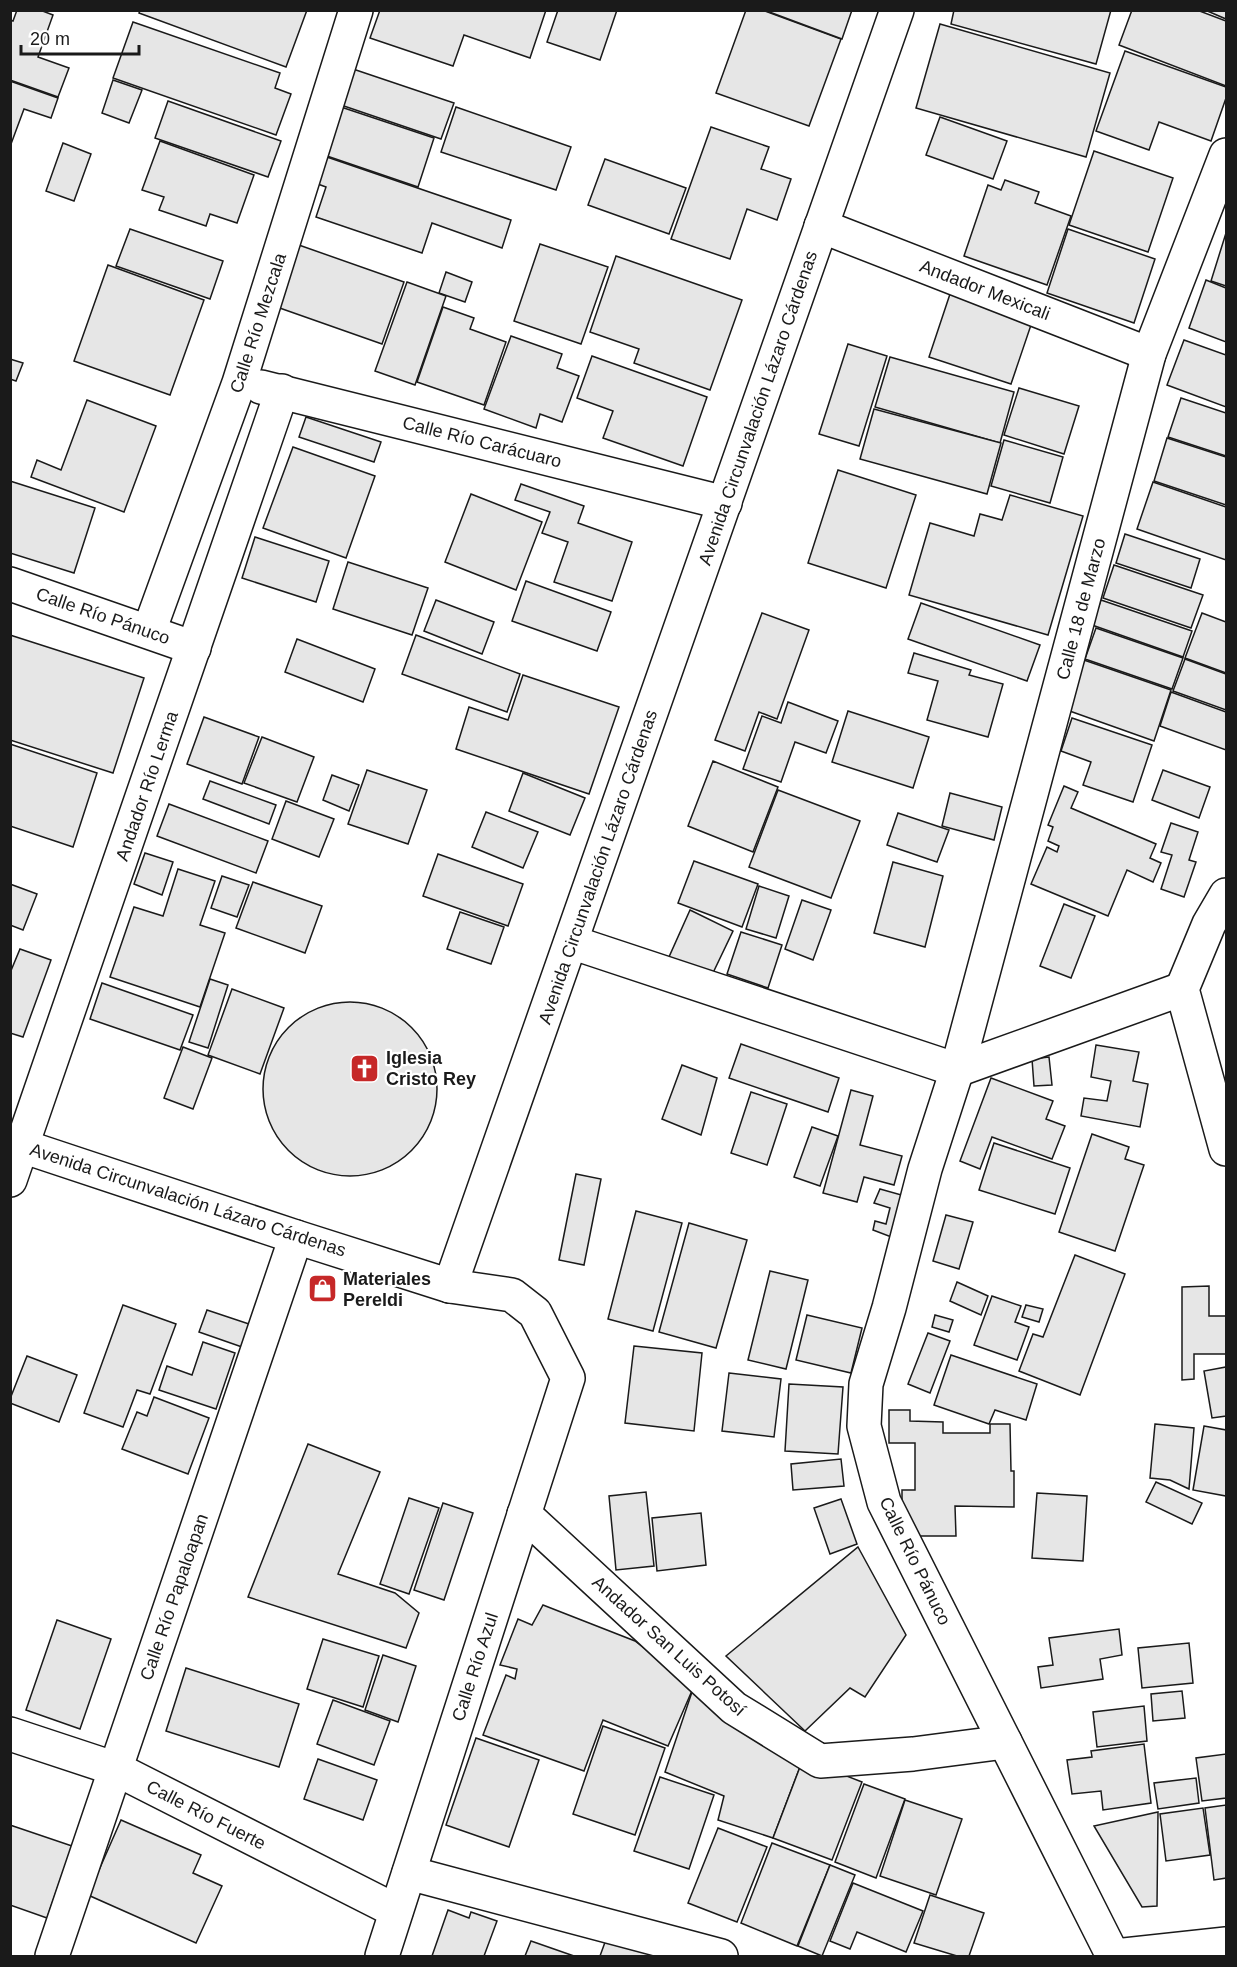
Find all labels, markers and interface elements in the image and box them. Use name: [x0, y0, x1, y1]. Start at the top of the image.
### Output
scale bar: [21, 18, 140, 56]
text: 20 m: [30, 29, 70, 49]
street label: Avenida Circunvalación Lázaro Cárdenas: [695, 248, 821, 568]
street label: Calle Río Mezcala: [226, 250, 290, 396]
street label: Andador Mexicali: [917, 256, 1053, 324]
street label: Calle Río Carácuaro: [400, 413, 564, 471]
street label: Calle 18 de Marzo: [1052, 536, 1110, 682]
street label: Calle Río Pánuco: [34, 584, 172, 648]
street label: Avenida Circunvalación Lázaro Cárdenas: [535, 707, 661, 1027]
street label: Andador Río Lerma: [112, 708, 182, 864]
place label: Iglesia Cristo Rey: [386, 1048, 476, 1089]
church icon: Iglesia Cristo Rey: [349, 1052, 381, 1084]
street label: Avenida Circunvalación Lázaro Cárdenas: [28, 1139, 348, 1261]
place label: Materiales Pereldi: [343, 1269, 431, 1310]
shop icon: Materiales Pereldi: [306, 1273, 338, 1305]
street label: Calle Río Pánuco: [875, 1494, 955, 1628]
street label: Calle Río Papaloapan: [136, 1511, 212, 1683]
street label: Andador San Luis Potosí: [588, 1572, 750, 1720]
street label: Calle Río Azul: [448, 1610, 502, 1724]
street label: Calle Río Fuerte: [143, 1776, 269, 1854]

